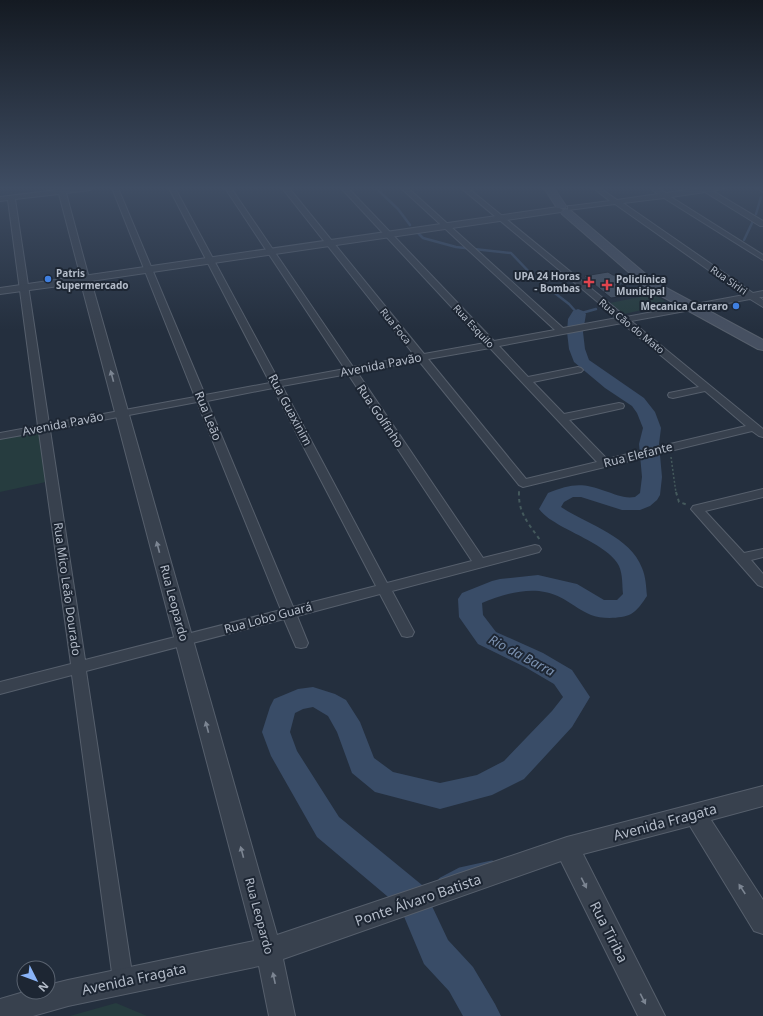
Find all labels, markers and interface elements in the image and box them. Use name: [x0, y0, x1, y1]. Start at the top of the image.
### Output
street label: Rua Siriri: [708, 262, 750, 298]
place label: Patris Supermercado: [56, 266, 128, 292]
place label: UPA 24 Horas - Bombas: [514, 269, 580, 295]
place label: Policlínica Municipal: [616, 272, 666, 298]
marker: Patris Supermercado: [43, 274, 53, 284]
marker: UPA 24 Horas - Bombas: [583, 276, 595, 288]
marker: Policlínica Municipal: [601, 279, 613, 291]
street label: Rua Cão do Mato: [596, 295, 668, 357]
place label: Mecanica Carraro: [641, 299, 728, 313]
street label: Rua Esquilo: [450, 301, 498, 351]
marker: Mecanica Carraro: [731, 301, 741, 311]
street label: Rua Foca: [377, 305, 415, 347]
street label: Avenida Pavão: [339, 348, 423, 381]
one-way arrow: [109, 369, 115, 381]
street label: Rua Guaxinim: [264, 371, 316, 449]
street label: Rua Golfinho: [353, 381, 408, 451]
street label: Rua Leão: [191, 389, 226, 443]
street label: Avenida Pavão: [21, 407, 105, 440]
street label: Rua Elefante: [602, 438, 674, 471]
street label: Rua Mico Leão Dourado: [50, 521, 85, 657]
one-way arrow: [155, 541, 161, 553]
street label: Rua Leopardo: [156, 563, 193, 643]
street label: Rua Lobo Guará: [222, 598, 314, 637]
water label: Rio da Barra: [486, 630, 559, 680]
one-way arrow: [204, 720, 210, 732]
street label: Avenida Fragata: [611, 799, 719, 844]
one-way arrow: [238, 846, 244, 858]
street label: Ponte Álvaro Batista: [352, 869, 484, 930]
street label: Rua Leopardo: [241, 876, 278, 956]
one-way arrow: [581, 877, 588, 889]
one-way arrow: [738, 884, 746, 894]
street label: Rua Tiriba: [586, 898, 633, 966]
street label: Avenida Fragata: [80, 958, 188, 999]
north arrow: [16, 960, 56, 1000]
one-way arrow: [271, 972, 277, 984]
text: N: [35, 979, 52, 995]
one-way arrow: [640, 993, 646, 1005]

